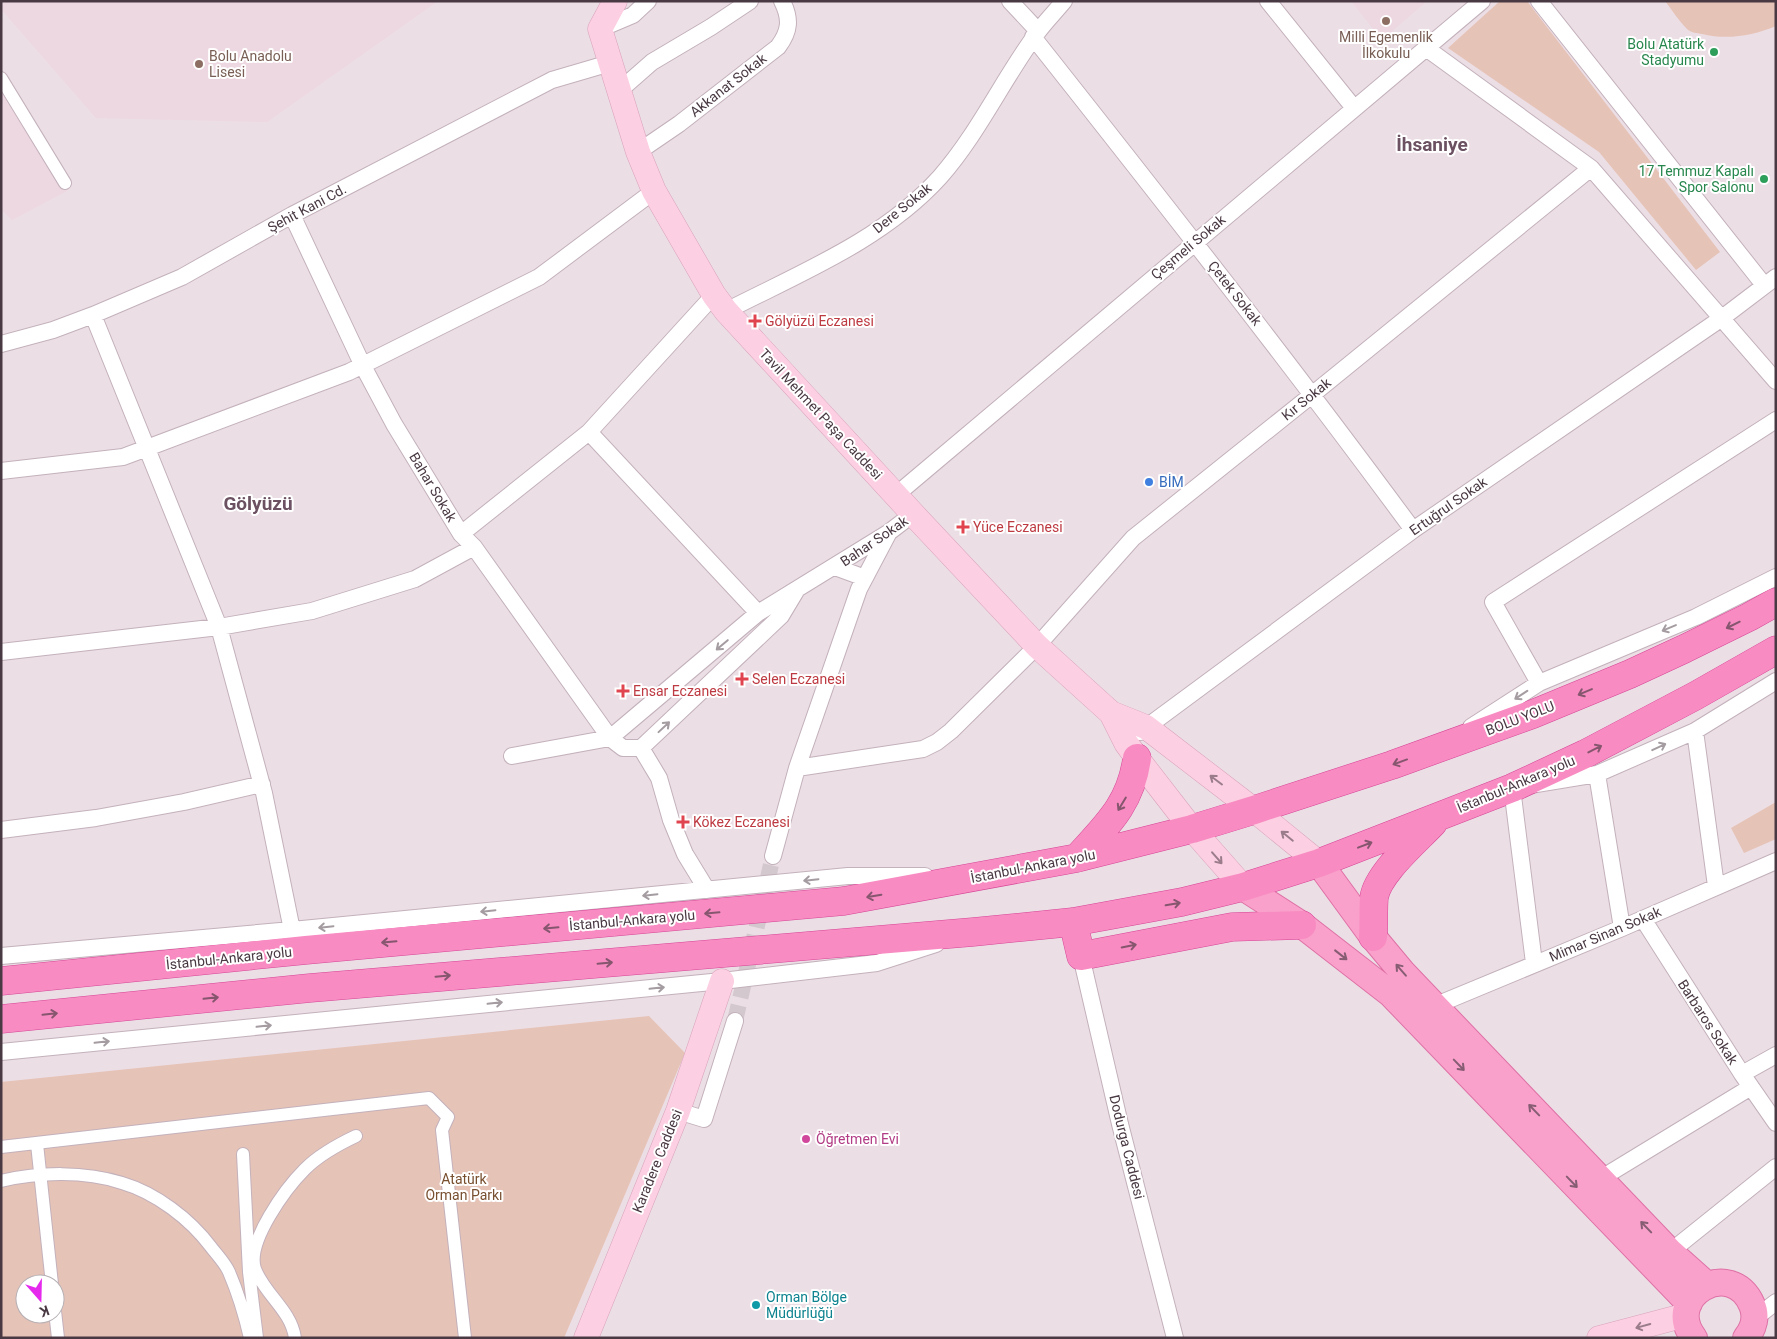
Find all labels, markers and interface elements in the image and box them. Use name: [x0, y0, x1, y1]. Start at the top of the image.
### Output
marker: Milli Egemenlik İlkokulu: [1380, 15, 1392, 27]
place label: Milli Egemenlik İlkokulu: [1339, 29, 1434, 61]
place label: Bolu Atatürk Stadyumu: [1627, 36, 1705, 68]
marker: Bolu Atatürk Stadyumu: [1708, 46, 1720, 58]
place label: Bolu Anadolu Lisesi: [209, 48, 292, 80]
street label: Akkanat Sokak: [687, 50, 770, 120]
marker: Bolu Anadolu Lisesi: [193, 58, 205, 70]
district label: İhsaniye: [1396, 133, 1468, 156]
place label: 17 Temmuz Kapalı Spor Salonu: [1639, 163, 1754, 195]
marker: 17 Temmuz Kapalı Spor Salonu: [1758, 173, 1770, 185]
street label: Dere Sokak: [870, 179, 935, 236]
street label: Şehit Kani Cd.: [265, 181, 349, 235]
street label: Çeşmeli Sokak: [1148, 211, 1229, 283]
street label: Çetek Sokak: [1205, 258, 1266, 329]
place label: Gölyüzü Eczanesi: [765, 313, 874, 329]
marker: Gölyüzü Eczanesi: [749, 315, 761, 327]
street label: Tavil Mehmet Paşa Caddesi: [756, 345, 886, 483]
street label: Kır Sokak: [1278, 374, 1334, 424]
street label: Bahar Sokak: [406, 449, 460, 525]
street label: Ertuğrul Sokak: [1406, 473, 1490, 539]
place label: BİM: [1159, 474, 1184, 490]
marker: BİM: [1143, 476, 1155, 488]
district label: Gölyüzü: [223, 492, 293, 515]
street label: Bahar Sokak: [837, 512, 912, 569]
place label: Yüce Eczanesi: [973, 519, 1063, 535]
marker: Yüce Eczanesi: [957, 521, 969, 533]
one-way arrow: [1726, 621, 1741, 630]
one-way arrow: [1662, 624, 1677, 633]
one-way arrow: [715, 640, 728, 651]
place label: Selen Eczanesi: [752, 671, 845, 687]
marker: Selen Eczanesi: [736, 673, 748, 685]
place label: Ensar Eczanesi: [633, 683, 727, 699]
marker: Ensar Eczanesi: [617, 685, 629, 697]
one-way arrow: [1578, 688, 1593, 698]
one-way arrow: [1514, 690, 1528, 700]
street label: BOLU YOLU: [1483, 698, 1557, 738]
one-way arrow: [658, 721, 670, 733]
one-way arrow: [1651, 742, 1666, 752]
one-way arrow: [1587, 744, 1602, 753]
street label: İstanbul-Ankara yolu: [1455, 752, 1577, 816]
one-way arrow: [1393, 758, 1408, 767]
one-way arrow: [1209, 775, 1223, 785]
one-way arrow: [1117, 797, 1127, 811]
place label: Kökez Eczanesi: [693, 814, 790, 830]
marker: Kökez Eczanesi: [677, 816, 689, 828]
one-way arrow: [1281, 831, 1294, 842]
one-way arrow: [1357, 840, 1372, 849]
street label: İstanbul-Ankara yolu: [969, 846, 1097, 886]
one-way arrow: [1212, 851, 1223, 864]
one-way arrow: [804, 875, 820, 885]
one-way arrow: [642, 891, 658, 900]
one-way arrow: [866, 891, 882, 901]
one-way arrow: [1165, 898, 1181, 908]
street label: Mimar Sinan Sokak: [1547, 903, 1664, 965]
one-way arrow: [480, 906, 496, 916]
street label: İstanbul-Ankara yolu: [568, 907, 696, 933]
one-way arrow: [705, 908, 721, 918]
one-way arrow: [318, 922, 334, 932]
one-way arrow: [543, 923, 559, 932]
one-way arrow: [381, 938, 397, 947]
one-way arrow: [1120, 941, 1136, 951]
street label: İstanbul-Ankara yolu: [165, 943, 293, 973]
one-way arrow: [1334, 949, 1347, 960]
one-way arrow: [597, 958, 613, 968]
one-way arrow: [1395, 964, 1407, 977]
one-way arrow: [435, 972, 451, 981]
street label: Barbaros Sokak: [1675, 977, 1742, 1068]
one-way arrow: [649, 983, 665, 992]
one-way arrow: [203, 993, 219, 1003]
one-way arrow: [487, 999, 503, 1008]
one-way arrow: [41, 1009, 57, 1019]
one-way arrow: [255, 1021, 271, 1031]
one-way arrow: [94, 1037, 110, 1047]
one-way arrow: [1453, 1059, 1465, 1071]
street label: Dodurga Caddesi: [1106, 1093, 1148, 1201]
one-way arrow: [1528, 1104, 1540, 1117]
street label: Karadere Caddesi: [629, 1107, 685, 1215]
place label: Öğretmen Evi: [816, 1131, 899, 1147]
marker: Öğretmen Evi: [800, 1133, 812, 1145]
park label: Atatürk Orman Parkı: [425, 1171, 503, 1203]
one-way arrow: [1566, 1176, 1579, 1188]
one-way arrow: [1641, 1222, 1653, 1234]
north arrow: [15, 1274, 65, 1324]
place label: Orman Bölge Müdürlüğü: [766, 1289, 847, 1321]
marker: Orman Bölge Müdürlüğü: [750, 1299, 762, 1311]
text: K: [37, 1302, 51, 1320]
one-way arrow: [1635, 1322, 1651, 1332]

